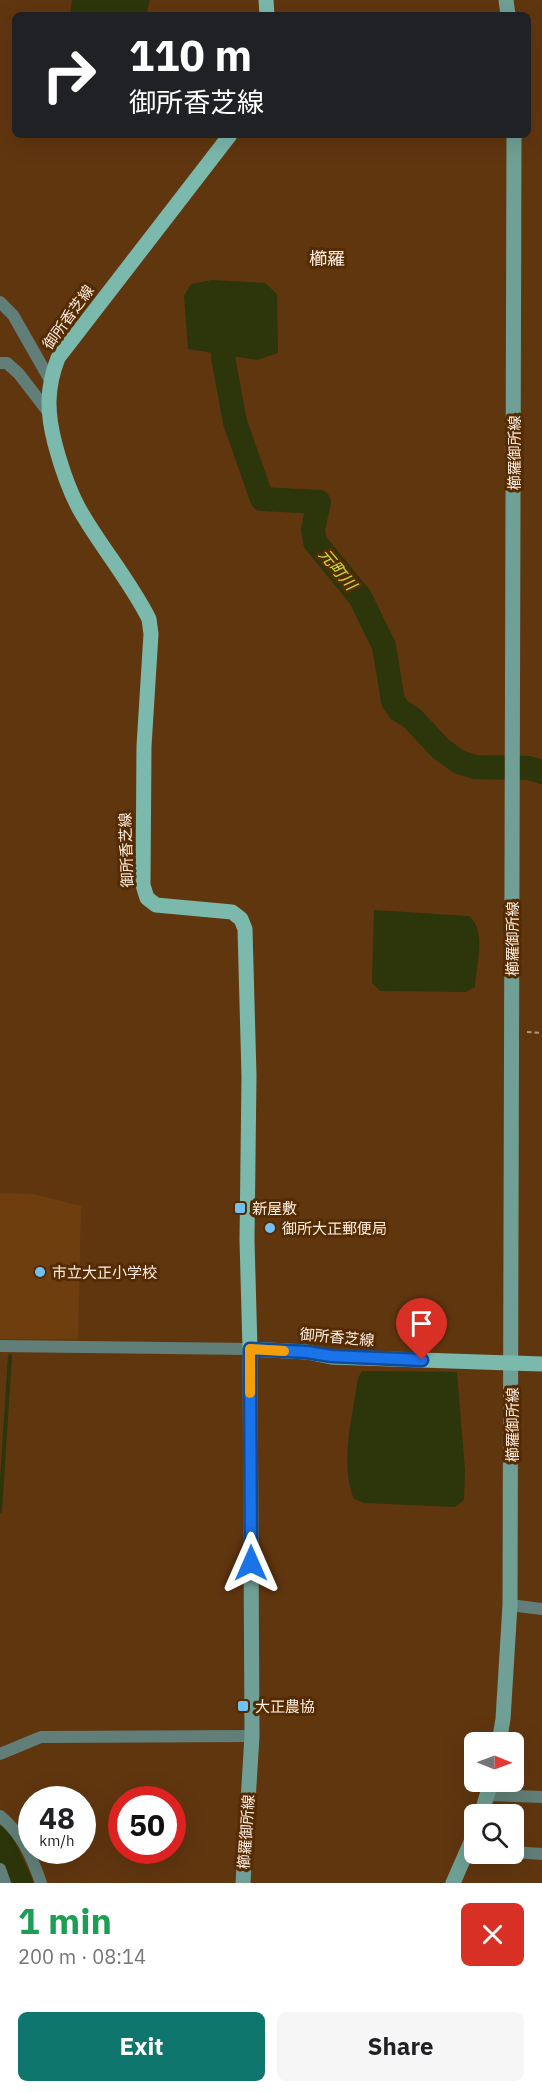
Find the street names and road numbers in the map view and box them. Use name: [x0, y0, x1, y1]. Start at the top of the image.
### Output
street label: 御所香芝線: [38, 281, 98, 353]
street label: 櫛羅御所線: [505, 415, 524, 491]
street label: 御所香芝線: [115, 812, 137, 888]
street label: 櫛羅御所線: [503, 901, 522, 977]
street label: 御所香芝線: [299, 1324, 375, 1350]
street label: 櫛羅御所線: [503, 1387, 522, 1463]
street label: 櫛羅御所線: [234, 1794, 258, 1870]

